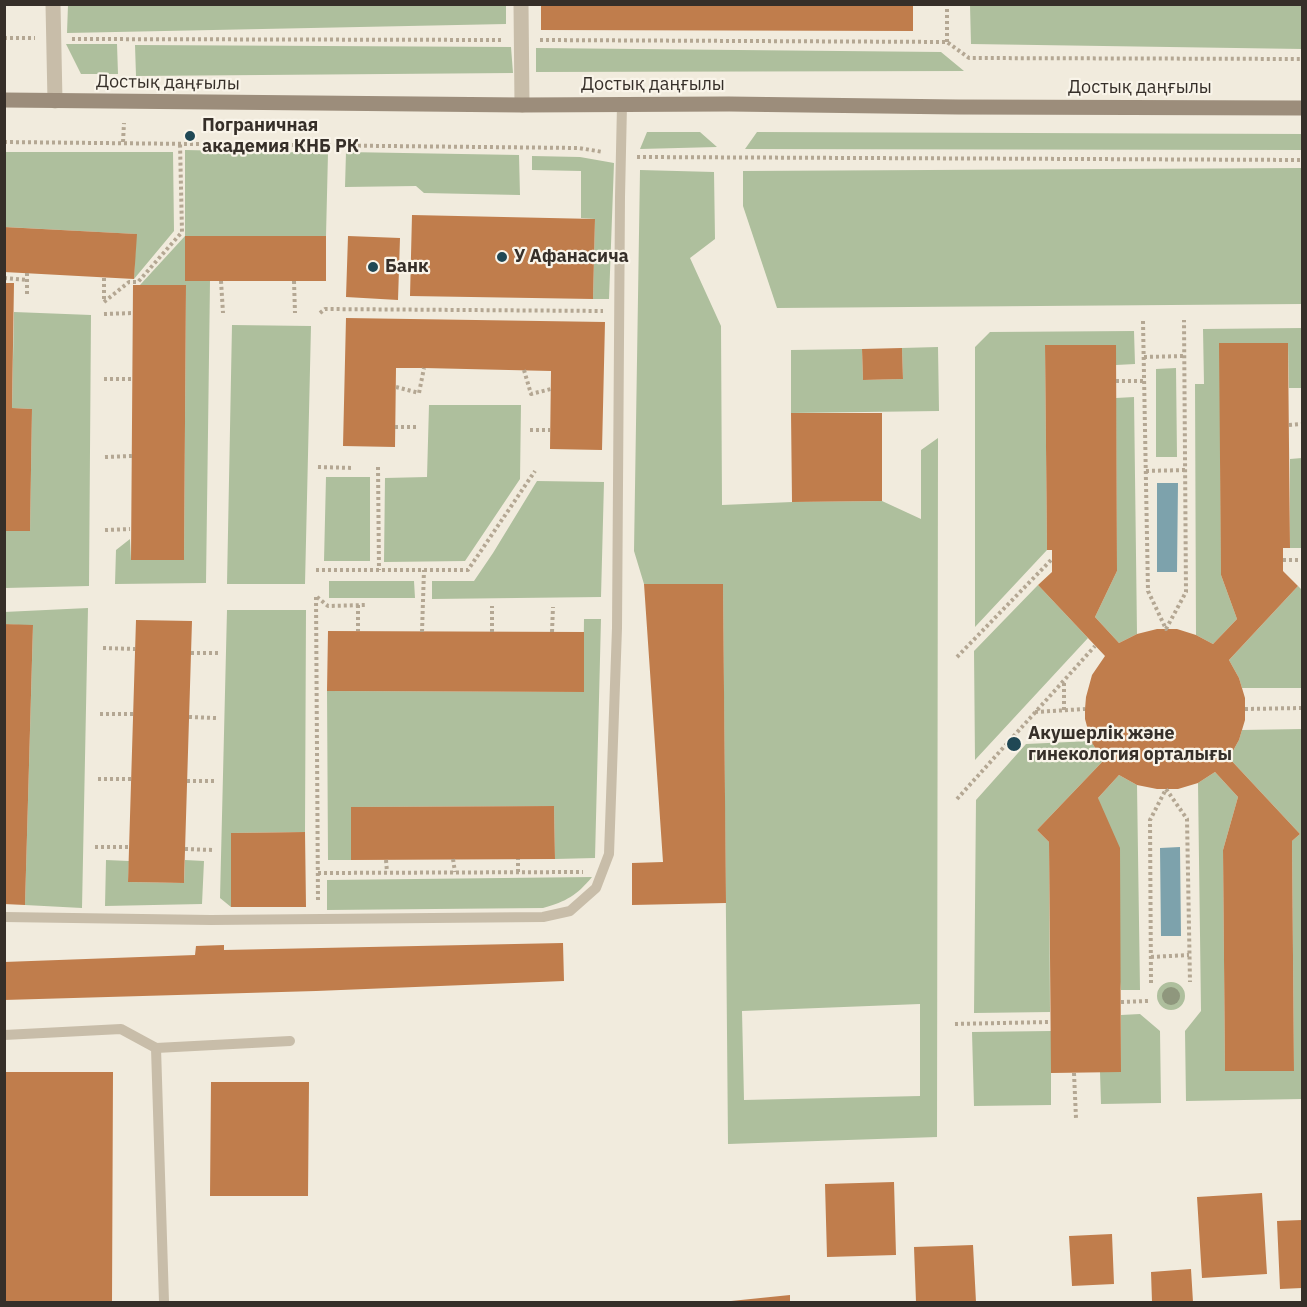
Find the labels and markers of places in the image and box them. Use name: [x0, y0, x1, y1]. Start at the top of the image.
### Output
place label: Пограничная академия КНБ РК: [202, 115, 359, 158]
marker: Пограничная академия КНБ РК: [183, 129, 197, 143]
place label: У Афанасича: [514, 246, 629, 268]
marker: У Афанасича: [495, 250, 509, 264]
place label: Банк: [385, 256, 429, 278]
marker: Банк: [366, 260, 380, 274]
place label: Акушерлік және гинекология орталығы: [1028, 723, 1232, 766]
marker: Акушерлік және гинекология орталығы: [1005, 735, 1023, 753]

